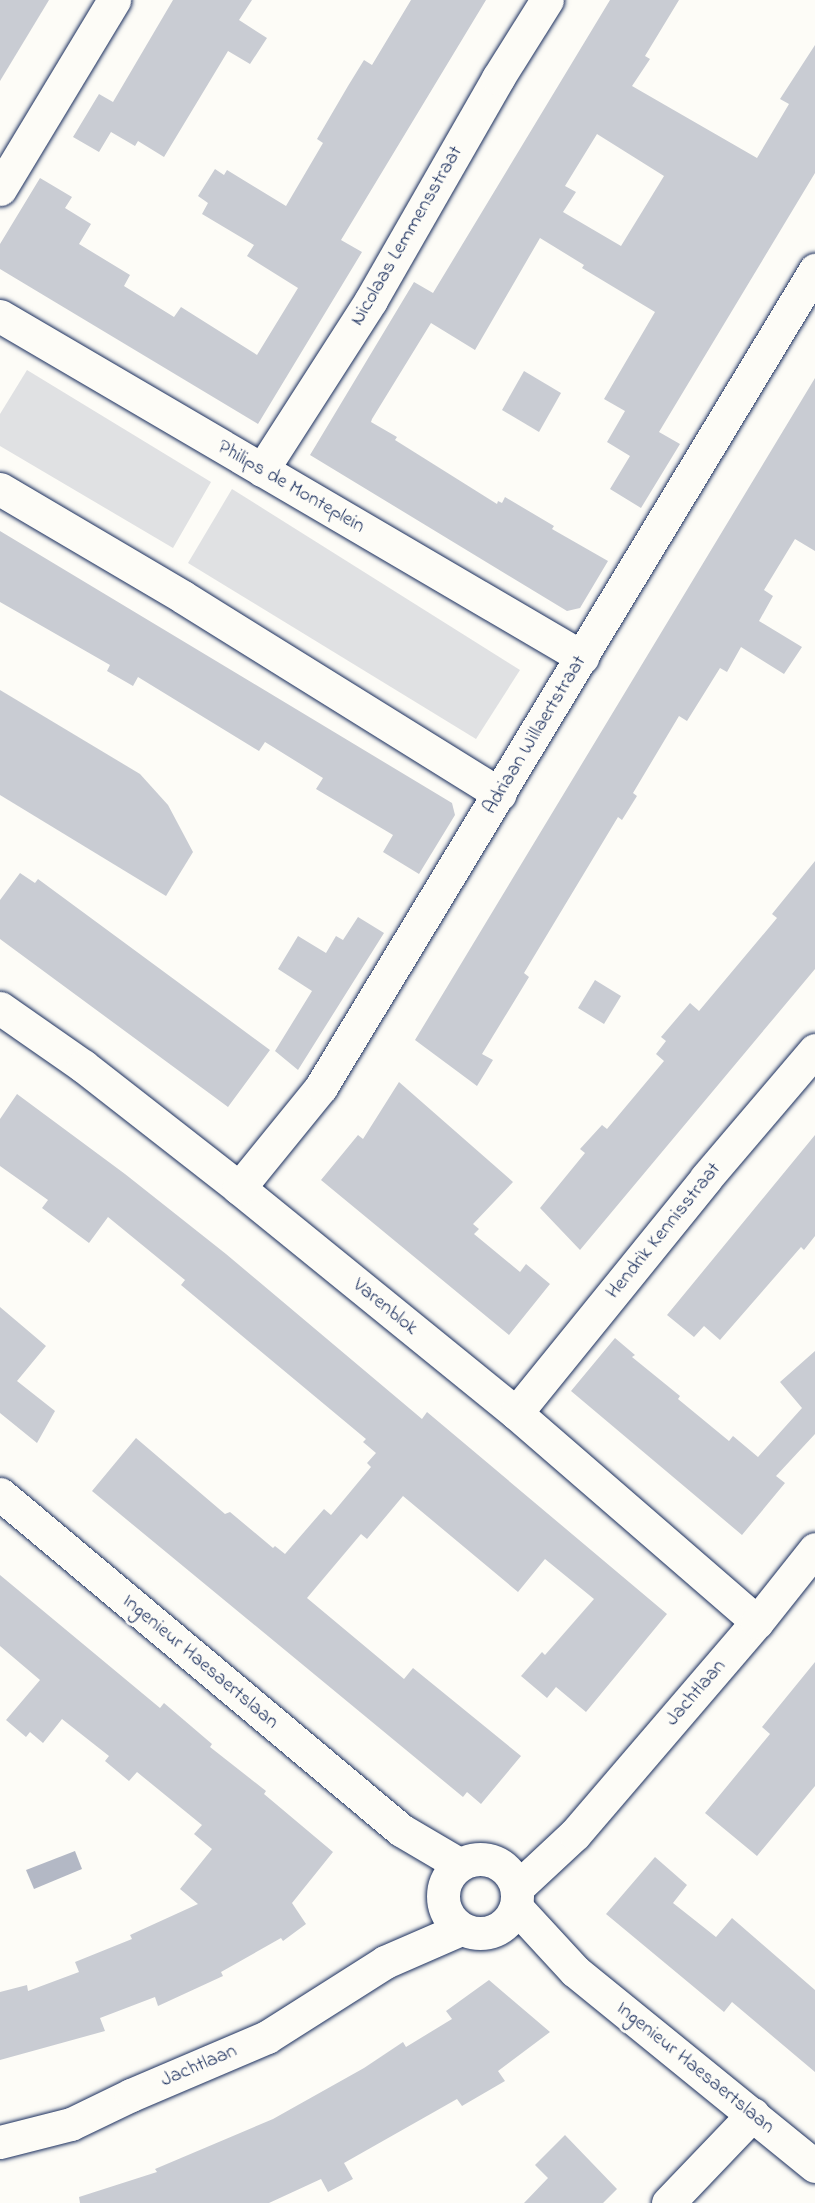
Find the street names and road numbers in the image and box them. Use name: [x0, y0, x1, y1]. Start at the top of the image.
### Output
street label: Nicolaas Lemmensstraat: [346, 142, 468, 330]
street label: Philips de Monteplein: [213, 435, 369, 539]
street label: Adriaan Willaertstraat: [478, 651, 592, 819]
street label: Hendrik Kennisstraat: [602, 1158, 726, 1304]
street label: Varenblok: [347, 1273, 423, 1341]
street label: Ingenieur Haesaertslaan: [117, 1590, 283, 1734]
street label: Jachtlaan: [661, 1655, 731, 1731]
street label: Ingenieur Haesaertslaan: [611, 1997, 779, 2139]
street label: Jachtlaan: [157, 2039, 241, 2093]

